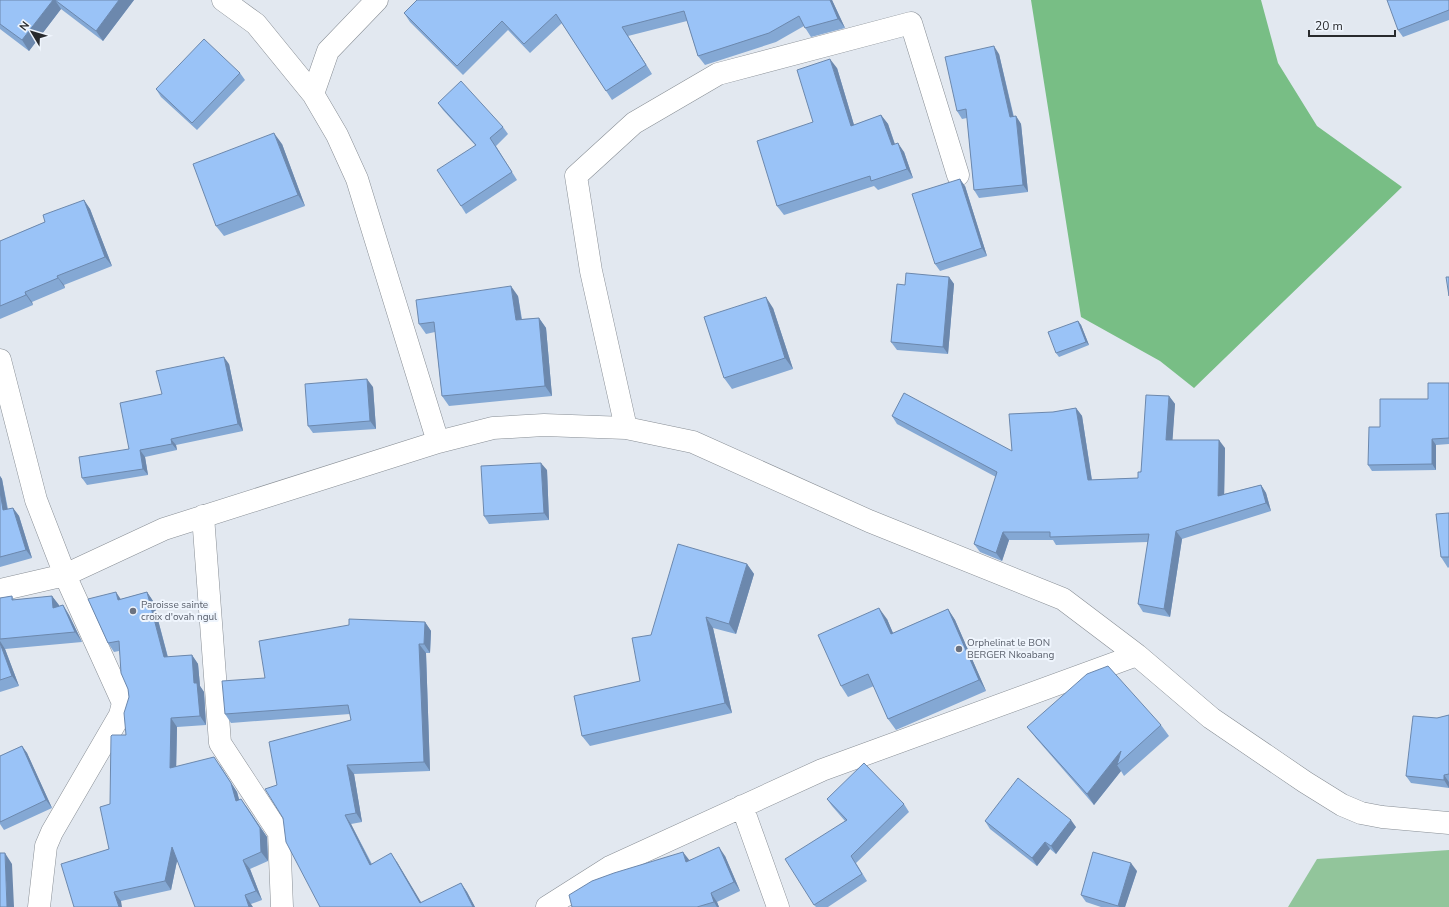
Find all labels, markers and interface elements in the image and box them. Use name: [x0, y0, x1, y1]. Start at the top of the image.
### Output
north arrow: [12, 12, 52, 52]
scale bar: [1309, 12, 1395, 38]
text: N: [16, 18, 33, 34]
text: 20 m: [1315, 18, 1343, 34]
place label: Paroisse sainte croix d'ovah ngul: [141, 598, 217, 624]
marker: Paroisse sainte croix d'ovah ngul: [128, 606, 138, 616]
place label: Orphelinat le BON BERGER Nkoabang: [967, 636, 1055, 662]
marker: Orphelinat le BON BERGER Nkoabang: [954, 644, 964, 654]

